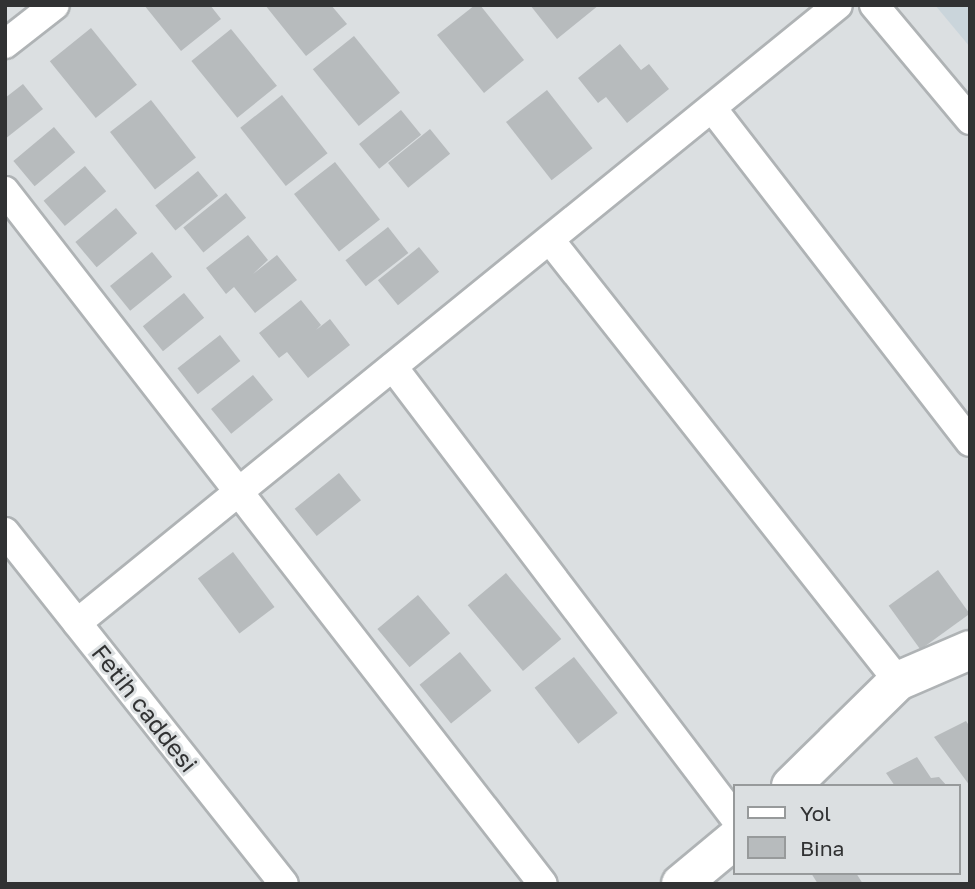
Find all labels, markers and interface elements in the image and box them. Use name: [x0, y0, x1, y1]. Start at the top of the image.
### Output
street label: Fetih caddesi: [86, 638, 204, 778]
legend: [734, 784, 961, 875]
text: Yol: [800, 800, 831, 826]
text: Bina: [800, 835, 844, 861]

